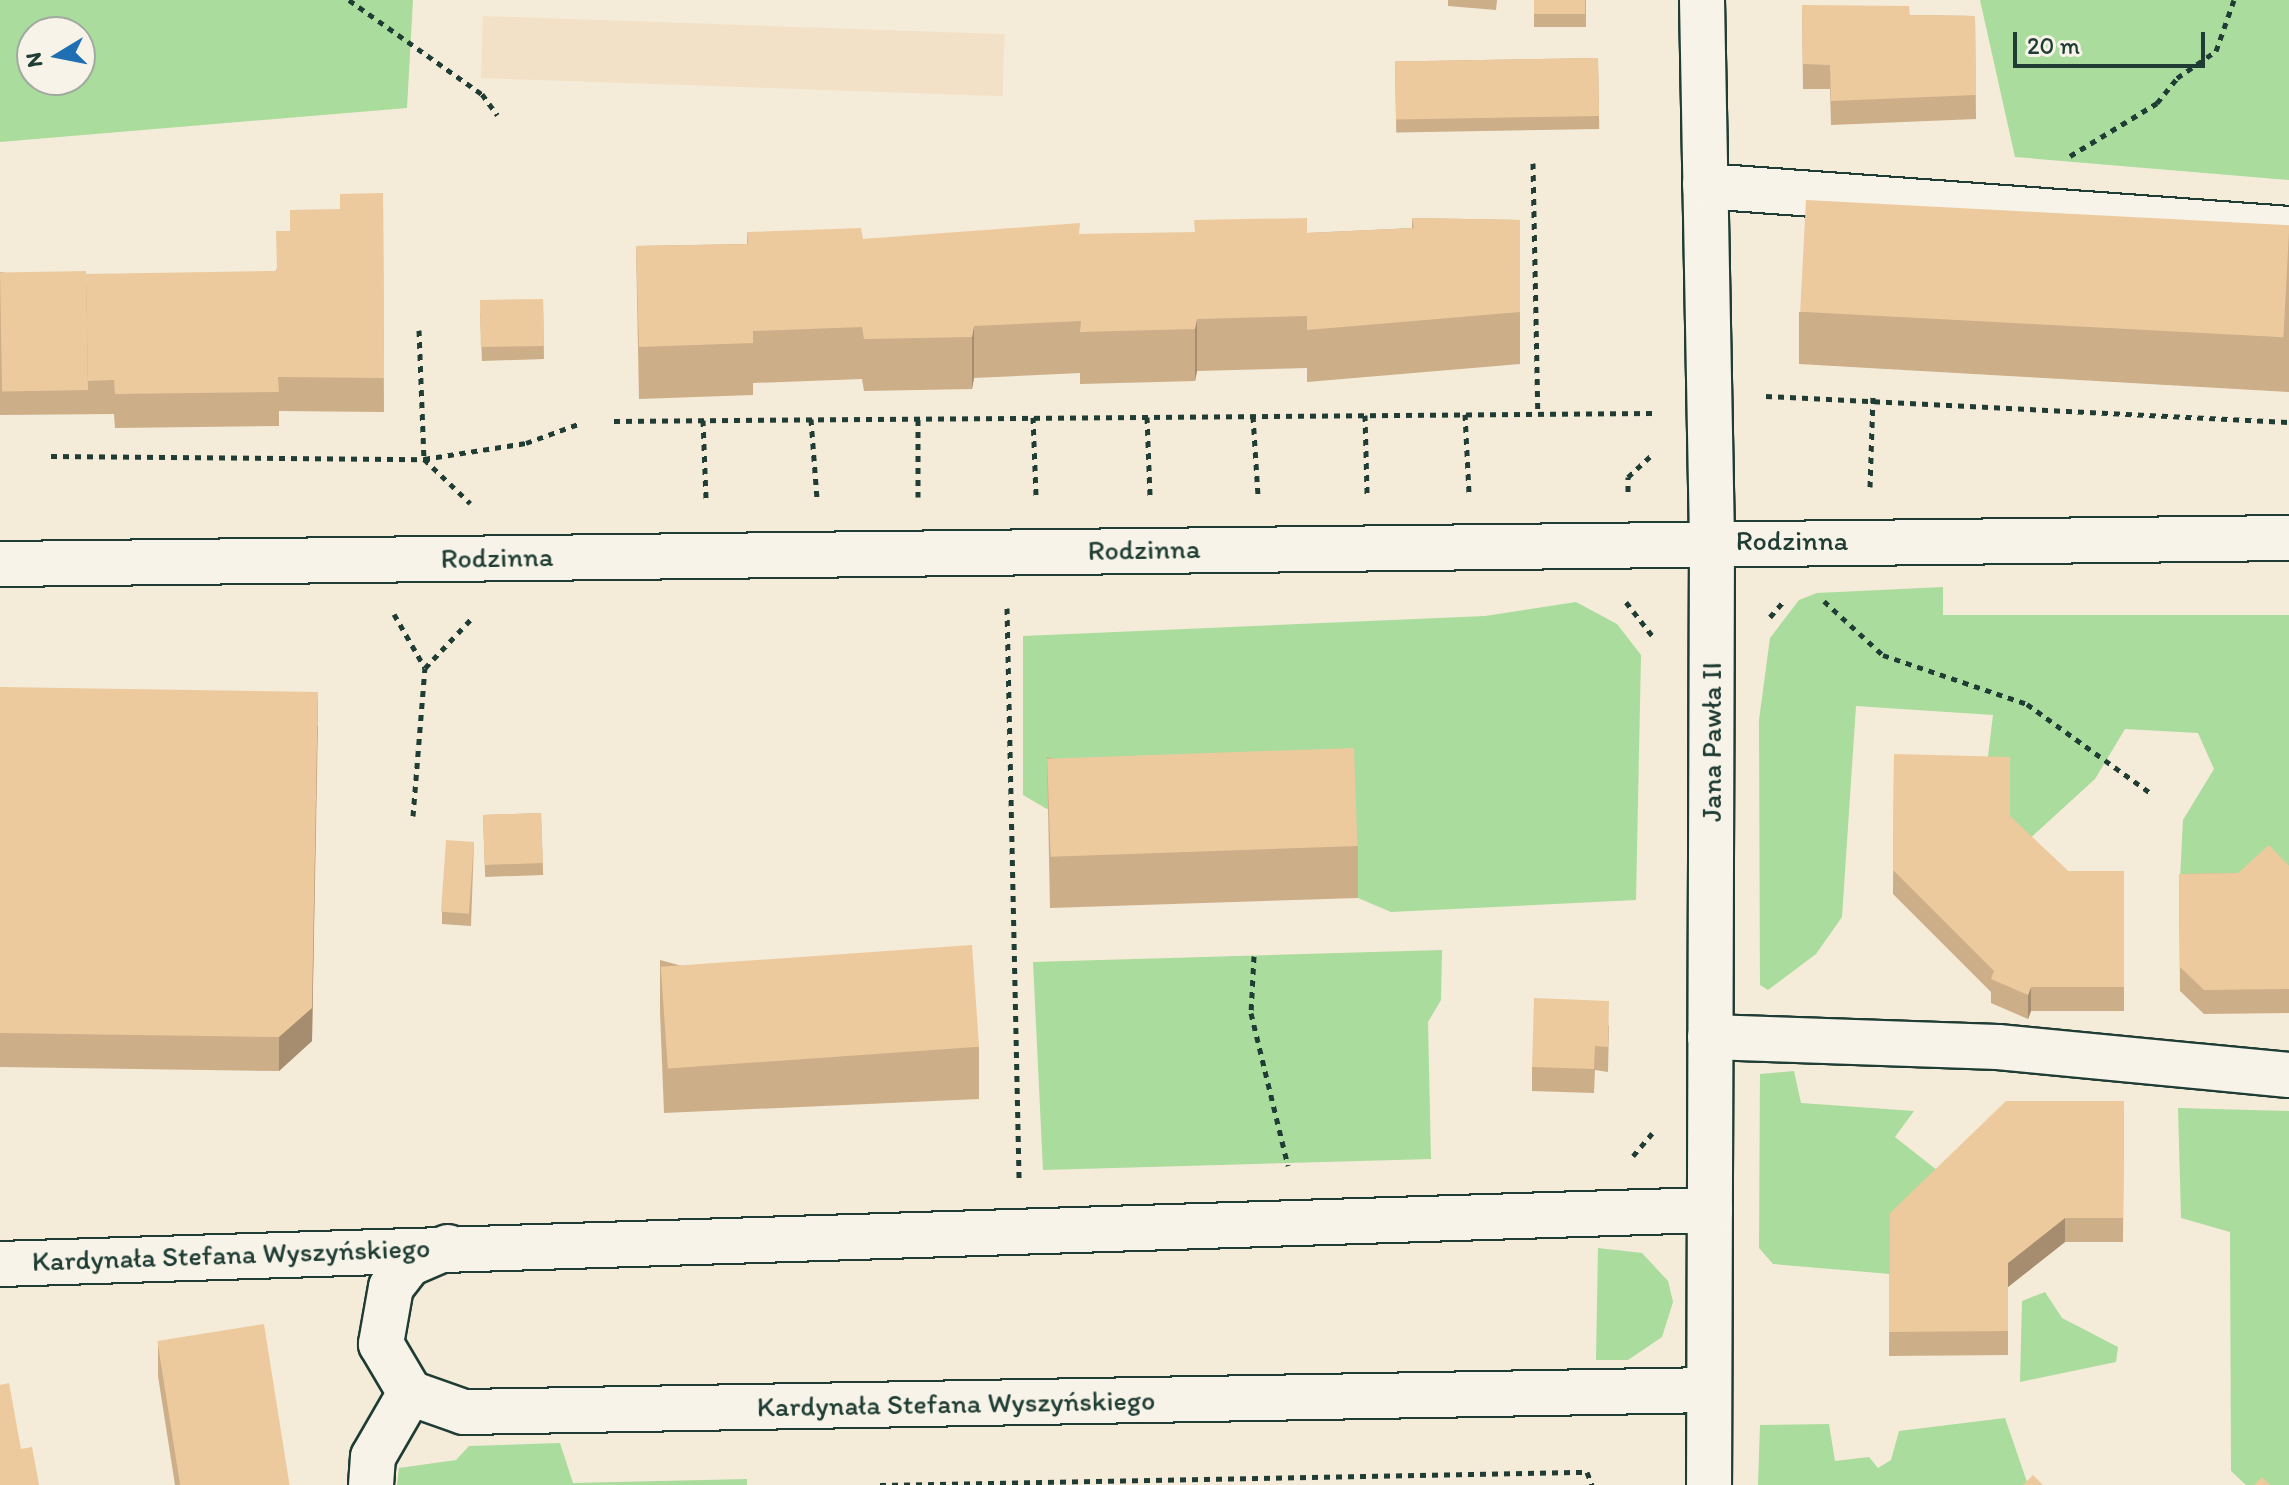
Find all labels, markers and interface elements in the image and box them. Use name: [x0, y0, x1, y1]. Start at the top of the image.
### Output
north arrow: [16, 16, 96, 96]
scale bar: [2017, 16, 2209, 66]
text: 20 m: [2027, 31, 2080, 60]
text: N: [19, 50, 48, 70]
street label: Rodzinna: [1736, 523, 1848, 557]
street label: Rodzinna: [1087, 531, 1201, 567]
street label: Rodzinna: [440, 539, 554, 575]
street label: Jana Pawła II: [1694, 663, 1728, 821]
street label: Kardynała Stefana Wyszyńskiego: [31, 1230, 431, 1278]
street label: Kardynała Stefana Wyszyńskiego: [757, 1383, 1155, 1423]

